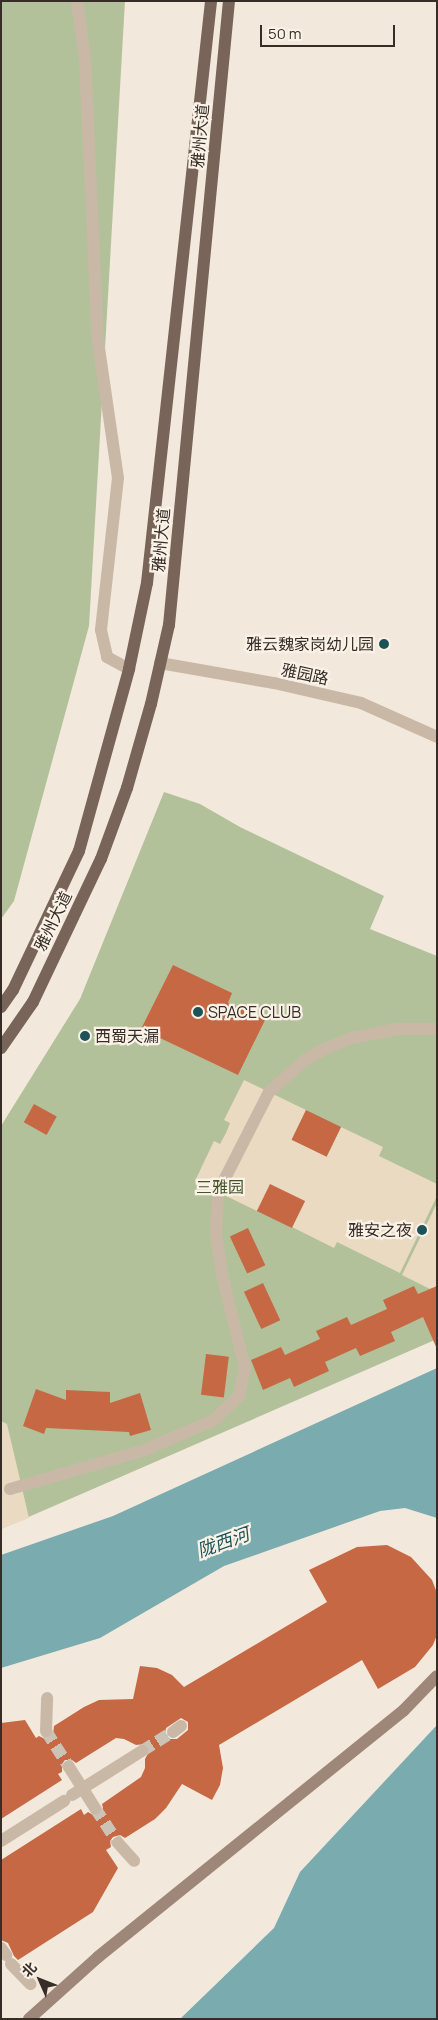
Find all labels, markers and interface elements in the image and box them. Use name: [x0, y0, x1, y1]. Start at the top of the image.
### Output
scale bar: [263, 15, 398, 47]
text: 50 m: [268, 23, 302, 44]
street label: 雅州大道: [188, 103, 212, 169]
street label: 雅州大道: [149, 507, 173, 573]
place label: 雅云魏家岗幼儿园: [246, 634, 374, 654]
marker: 雅云魏家岗幼儿园: [378, 638, 390, 650]
street label: 雅园路: [280, 660, 330, 688]
street label: 雅州大道: [30, 888, 76, 954]
place label: SPACE CLUB: [208, 1002, 301, 1022]
marker: SPACE CLUB: [192, 1006, 204, 1018]
place label: 西蜀天漏: [95, 1026, 159, 1046]
marker: 西蜀天漏: [79, 1030, 91, 1042]
park label: 三雅园: [196, 1177, 244, 1197]
place label: 雅安之夜: [348, 1220, 412, 1240]
marker: 雅安之夜: [416, 1224, 428, 1236]
water label: 陇西河: [194, 1523, 252, 1561]
north arrow: [15, 1955, 65, 2005]
text: 北: [17, 1958, 41, 1981]

